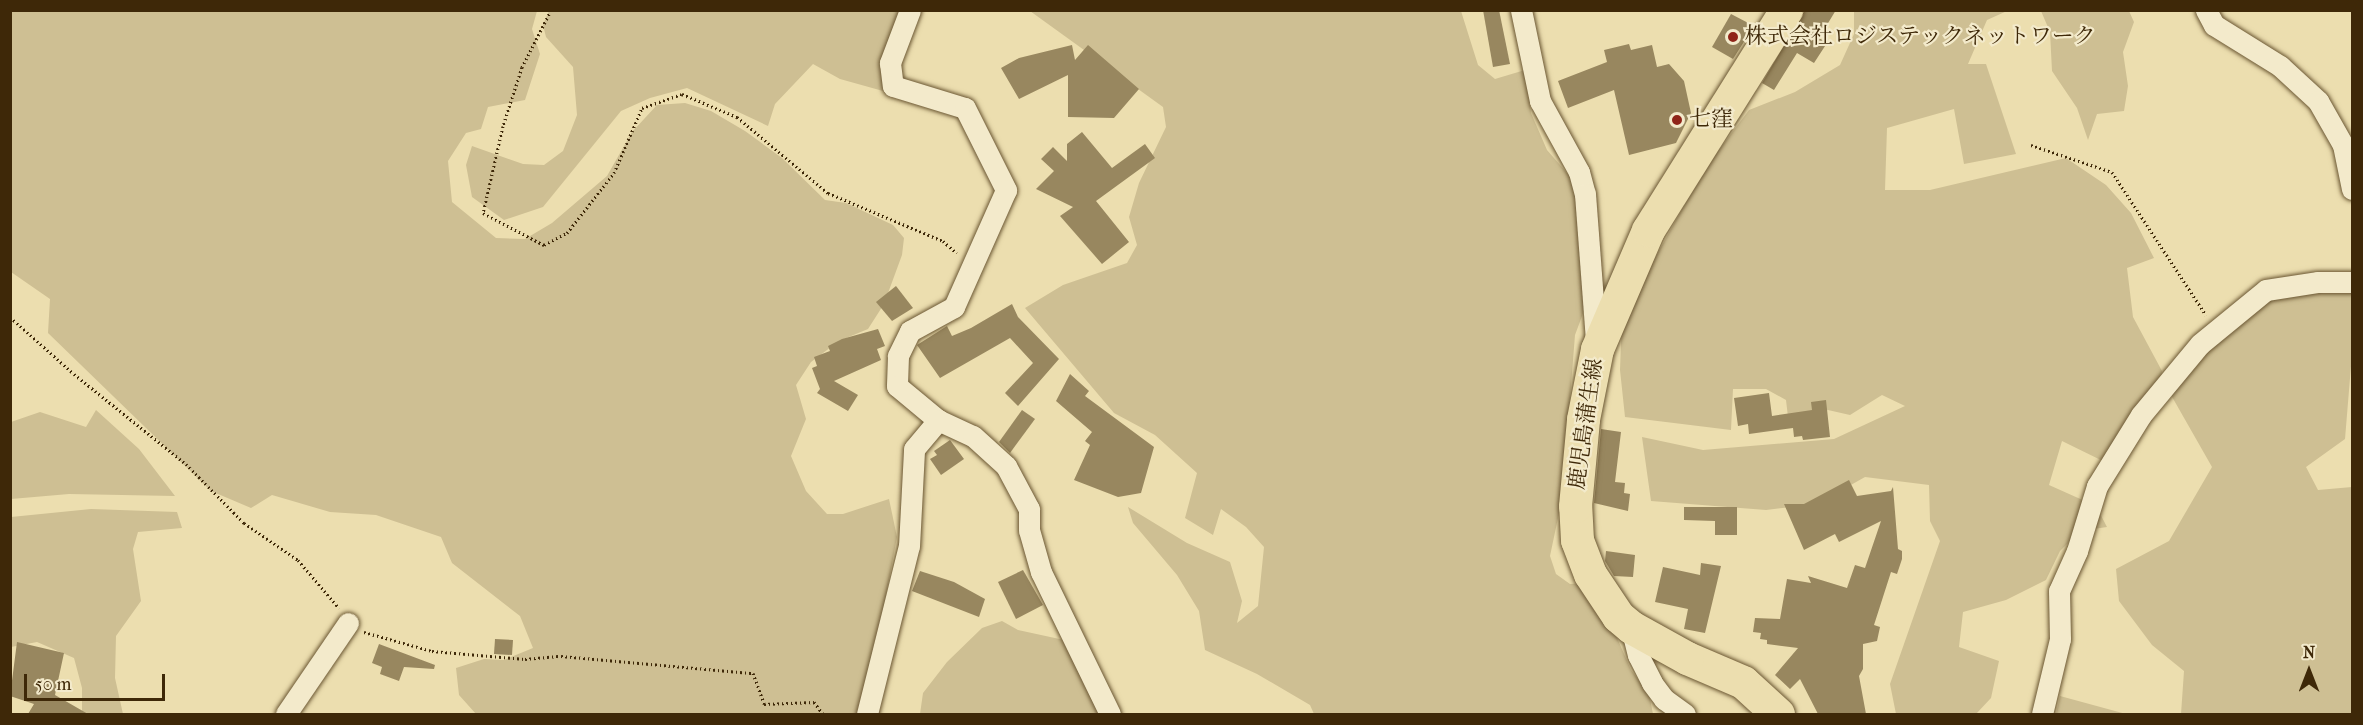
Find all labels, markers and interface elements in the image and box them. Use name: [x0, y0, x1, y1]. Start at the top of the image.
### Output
place label: 株式会社ロジステックネットワーク: [1745, 24, 2097, 50]
marker: 株式会社ロジステックネットワーク: [1726, 30, 1740, 44]
place label: 七窪: [1689, 107, 1733, 133]
marker: 七窪: [1670, 113, 1684, 127]
street label: 鹿児島蒲生線: [1564, 357, 1608, 491]
north arrow: [2279, 641, 2339, 701]
text: N: [2303, 643, 2315, 662]
scale bar: [27, 662, 168, 700]
text: 50 m: [35, 674, 71, 695]

